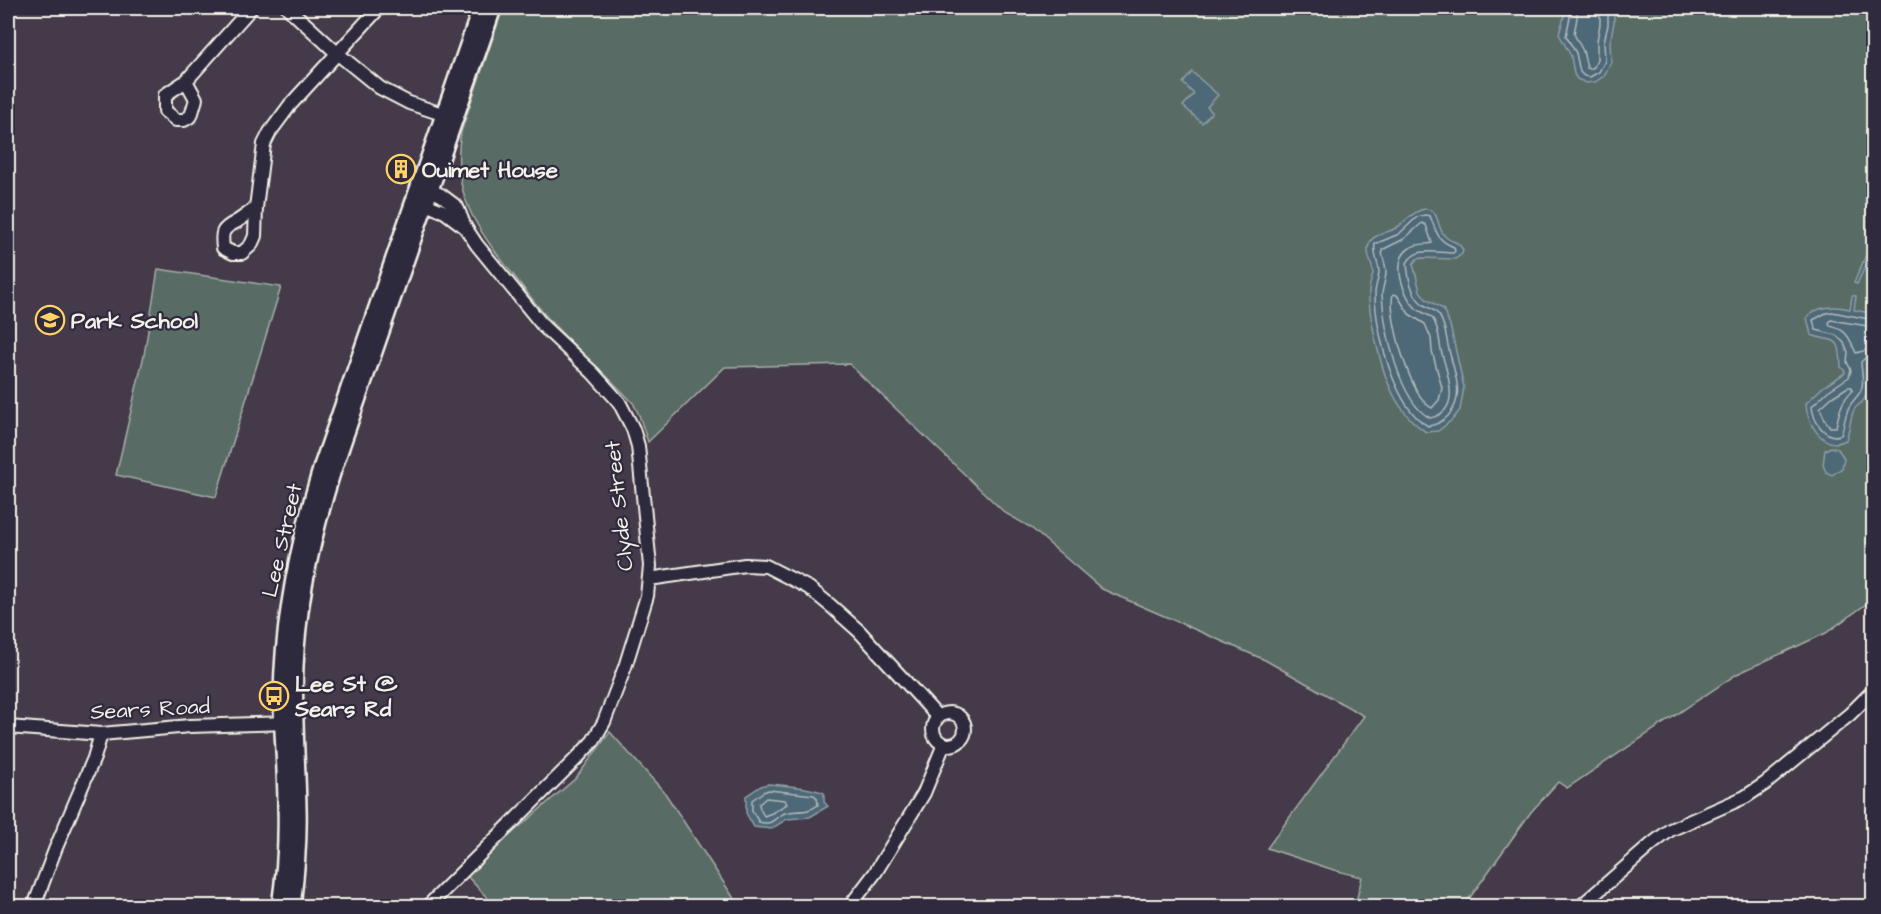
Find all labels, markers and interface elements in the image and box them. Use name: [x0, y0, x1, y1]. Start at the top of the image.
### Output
building icon: Ouimet House: [385, 153, 417, 185]
place label: Ouimet House: [422, 155, 558, 186]
school or university icon: Park School: [34, 304, 66, 336]
place label: Park School: [71, 306, 198, 337]
street label: Clyde Street: [597, 439, 643, 573]
street label: Lee Street: [254, 480, 311, 600]
place label: Lee St @ Sears Rd: [294, 669, 398, 725]
bus stop icon: Lee St @ Sears Rd: [258, 680, 290, 712]
street label: Sears Road: [89, 691, 211, 728]

